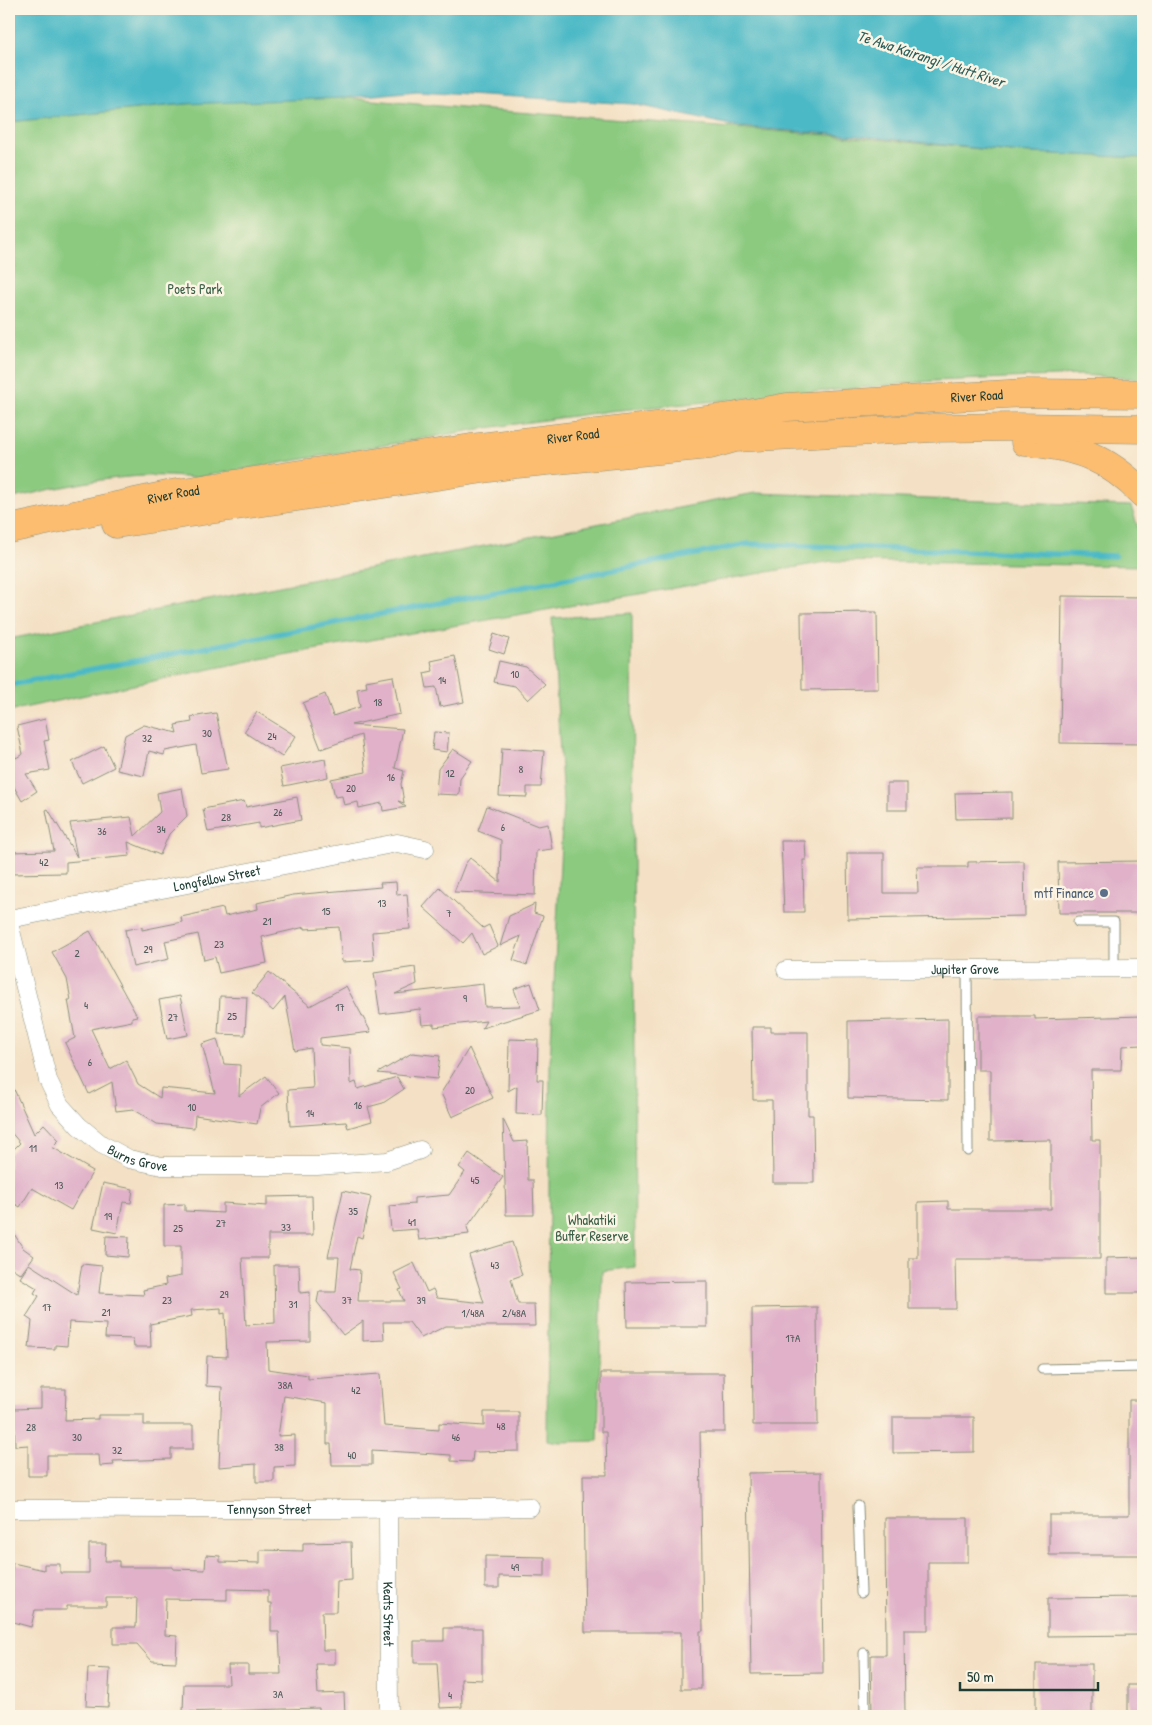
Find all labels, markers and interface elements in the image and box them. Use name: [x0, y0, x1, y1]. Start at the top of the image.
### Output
water label: Te Awa Kairangi / Hutt River: [855, 25, 1010, 93]
park label: Poets Park: [168, 279, 223, 298]
street label: River Road: [950, 384, 1004, 406]
street label: River Road: [546, 423, 601, 448]
street label: River Road: [146, 480, 201, 508]
house number: 10: [511, 667, 520, 681]
house number: 14: [438, 673, 446, 687]
house number: 18: [374, 695, 383, 709]
house number: 30: [202, 726, 212, 740]
house number: 24: [267, 729, 277, 743]
house number: 32: [142, 731, 152, 745]
house number: 8: [519, 762, 524, 776]
house number: 12: [445, 766, 455, 780]
house number: 16: [387, 770, 396, 784]
house number: 20: [346, 781, 356, 795]
house number: 26: [273, 805, 283, 819]
house number: 28: [221, 810, 231, 824]
house number: 6: [501, 820, 506, 834]
house number: 34: [156, 822, 166, 836]
house number: 36: [97, 824, 107, 838]
house number: 42: [39, 855, 49, 869]
street label: Longfellow Street: [172, 860, 262, 896]
place label: mtf Finance: [1034, 883, 1094, 902]
marker: mtf Finance: [1098, 887, 1110, 899]
house number: 13: [378, 896, 387, 910]
house number: 15: [322, 904, 331, 918]
house number: 7: [446, 906, 452, 920]
house number: 21: [262, 914, 272, 928]
house number: 23: [214, 937, 224, 951]
house number: 29: [143, 942, 153, 956]
house number: 2: [74, 946, 80, 960]
street label: Jupiter Grove: [931, 959, 999, 979]
house number: 9: [463, 991, 467, 1005]
house number: 4: [84, 998, 88, 1012]
house number: 17: [335, 1000, 345, 1014]
house number: 25: [227, 1009, 237, 1023]
house number: 27: [168, 1010, 178, 1024]
house number: 6: [88, 1055, 93, 1069]
house number: 20: [465, 1083, 475, 1097]
house number: 16: [354, 1098, 363, 1112]
house number: 10: [188, 1100, 197, 1114]
house number: 14: [306, 1106, 314, 1120]
street label: Burns Grove: [104, 1139, 168, 1175]
house number: 11: [29, 1141, 37, 1155]
house number: 45: [471, 1173, 480, 1187]
house number: 13: [55, 1178, 64, 1192]
house number: 35: [348, 1204, 358, 1218]
house number: 19: [104, 1209, 112, 1223]
park label: Whakatiki Buffer Reserve: [555, 1210, 629, 1245]
house number: 41: [408, 1215, 416, 1229]
house number: 27: [216, 1216, 226, 1230]
house number: 33: [281, 1220, 291, 1234]
house number: 25: [173, 1221, 183, 1235]
house number: 43: [490, 1258, 500, 1272]
house number: 29: [219, 1287, 229, 1301]
house number: 23: [162, 1293, 172, 1307]
house number: 37: [342, 1293, 352, 1307]
house number: 39: [417, 1293, 425, 1307]
house number: 31: [289, 1297, 297, 1311]
house number: 17: [42, 1300, 52, 1314]
house number: 21: [101, 1305, 111, 1319]
house number: 1/48A: [462, 1306, 485, 1320]
house number: 2/48A: [502, 1306, 527, 1320]
house number: 17A: [786, 1331, 801, 1345]
house number: 38A: [277, 1378, 293, 1392]
house number: 42: [351, 1383, 361, 1397]
house number: 48: [497, 1419, 506, 1433]
house number: 28: [26, 1420, 36, 1434]
house number: 30: [72, 1430, 82, 1444]
house number: 46: [452, 1430, 461, 1444]
house number: 38: [274, 1440, 284, 1454]
house number: 32: [112, 1443, 122, 1457]
house number: 40: [347, 1448, 357, 1462]
street label: Tennyson Street: [227, 1499, 311, 1519]
house number: 49: [511, 1560, 519, 1574]
street label: Keats Street: [379, 1582, 399, 1646]
scale bar: [960, 1660, 1097, 1692]
text: 50 m: [967, 1666, 994, 1687]
house number: 3A: [273, 1687, 284, 1701]
house number: 4: [448, 1688, 452, 1702]

